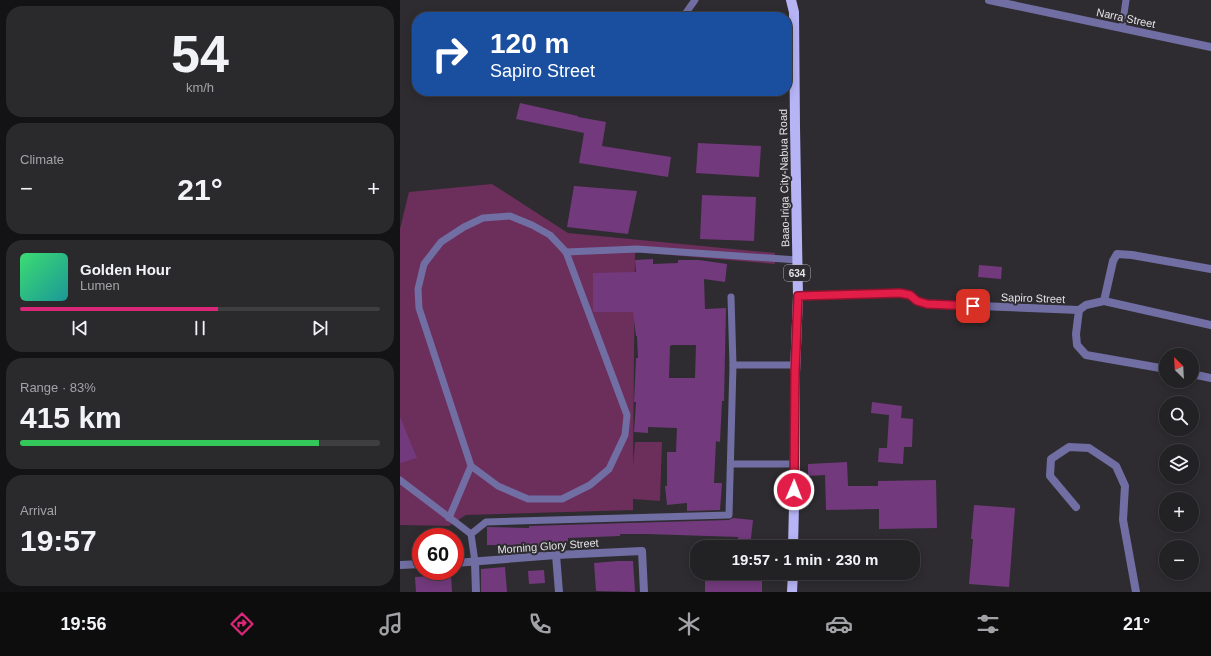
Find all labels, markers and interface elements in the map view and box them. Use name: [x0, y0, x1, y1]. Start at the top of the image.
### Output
street label: Narra Street: [1095, 6, 1157, 30]
text: 54: [171, 25, 229, 83]
icon: right: [424, 28, 476, 80]
text: 120 m: [490, 28, 569, 59]
text: Sapiro Street: [490, 61, 595, 81]
text: km/h: [186, 80, 214, 95]
street label: Baao-Iriga City-Nabua Road: [777, 109, 791, 247]
text: Climate: [20, 152, 64, 167]
text: 21°: [177, 173, 223, 206]
text: −: [20, 176, 33, 201]
text: +: [367, 176, 380, 201]
text: Golden Hour: [80, 261, 171, 278]
road number: 634: [784, 265, 810, 281]
text: Lumen: [80, 278, 120, 293]
pin: [956, 289, 990, 323]
street label: Sapiro Street: [1001, 291, 1065, 305]
icon: arrive: [962, 295, 984, 317]
icon: previous: [69, 317, 91, 339]
icon: pause: [189, 317, 211, 339]
icon: next: [309, 317, 331, 339]
north arrow: [1159, 348, 1199, 388]
map controls: [1159, 348, 1199, 580]
text: Range · 83%: [20, 380, 96, 395]
button: search: [1159, 396, 1199, 436]
text: 415 km: [20, 401, 122, 434]
button: layers: [1159, 444, 1199, 484]
position arrow: [773, 469, 815, 511]
button: +: [1159, 492, 1199, 532]
text: Arrival: [20, 503, 57, 518]
text: 19:57: [20, 524, 97, 557]
speed limit sign: 60: [412, 528, 464, 580]
street label: Morning Glory Street: [497, 536, 599, 556]
button: −: [1159, 540, 1199, 580]
text: 19:57 · 1 min · 230 m: [732, 551, 878, 568]
icon: directions: [228, 610, 256, 638]
icon: music: [377, 610, 405, 638]
icon: phone: [526, 610, 554, 638]
icon: climate: [675, 610, 703, 638]
icon: car: [825, 610, 853, 638]
icon: filters: [974, 610, 1002, 638]
text: 19:56: [61, 614, 107, 634]
text: 21°: [1123, 614, 1150, 634]

